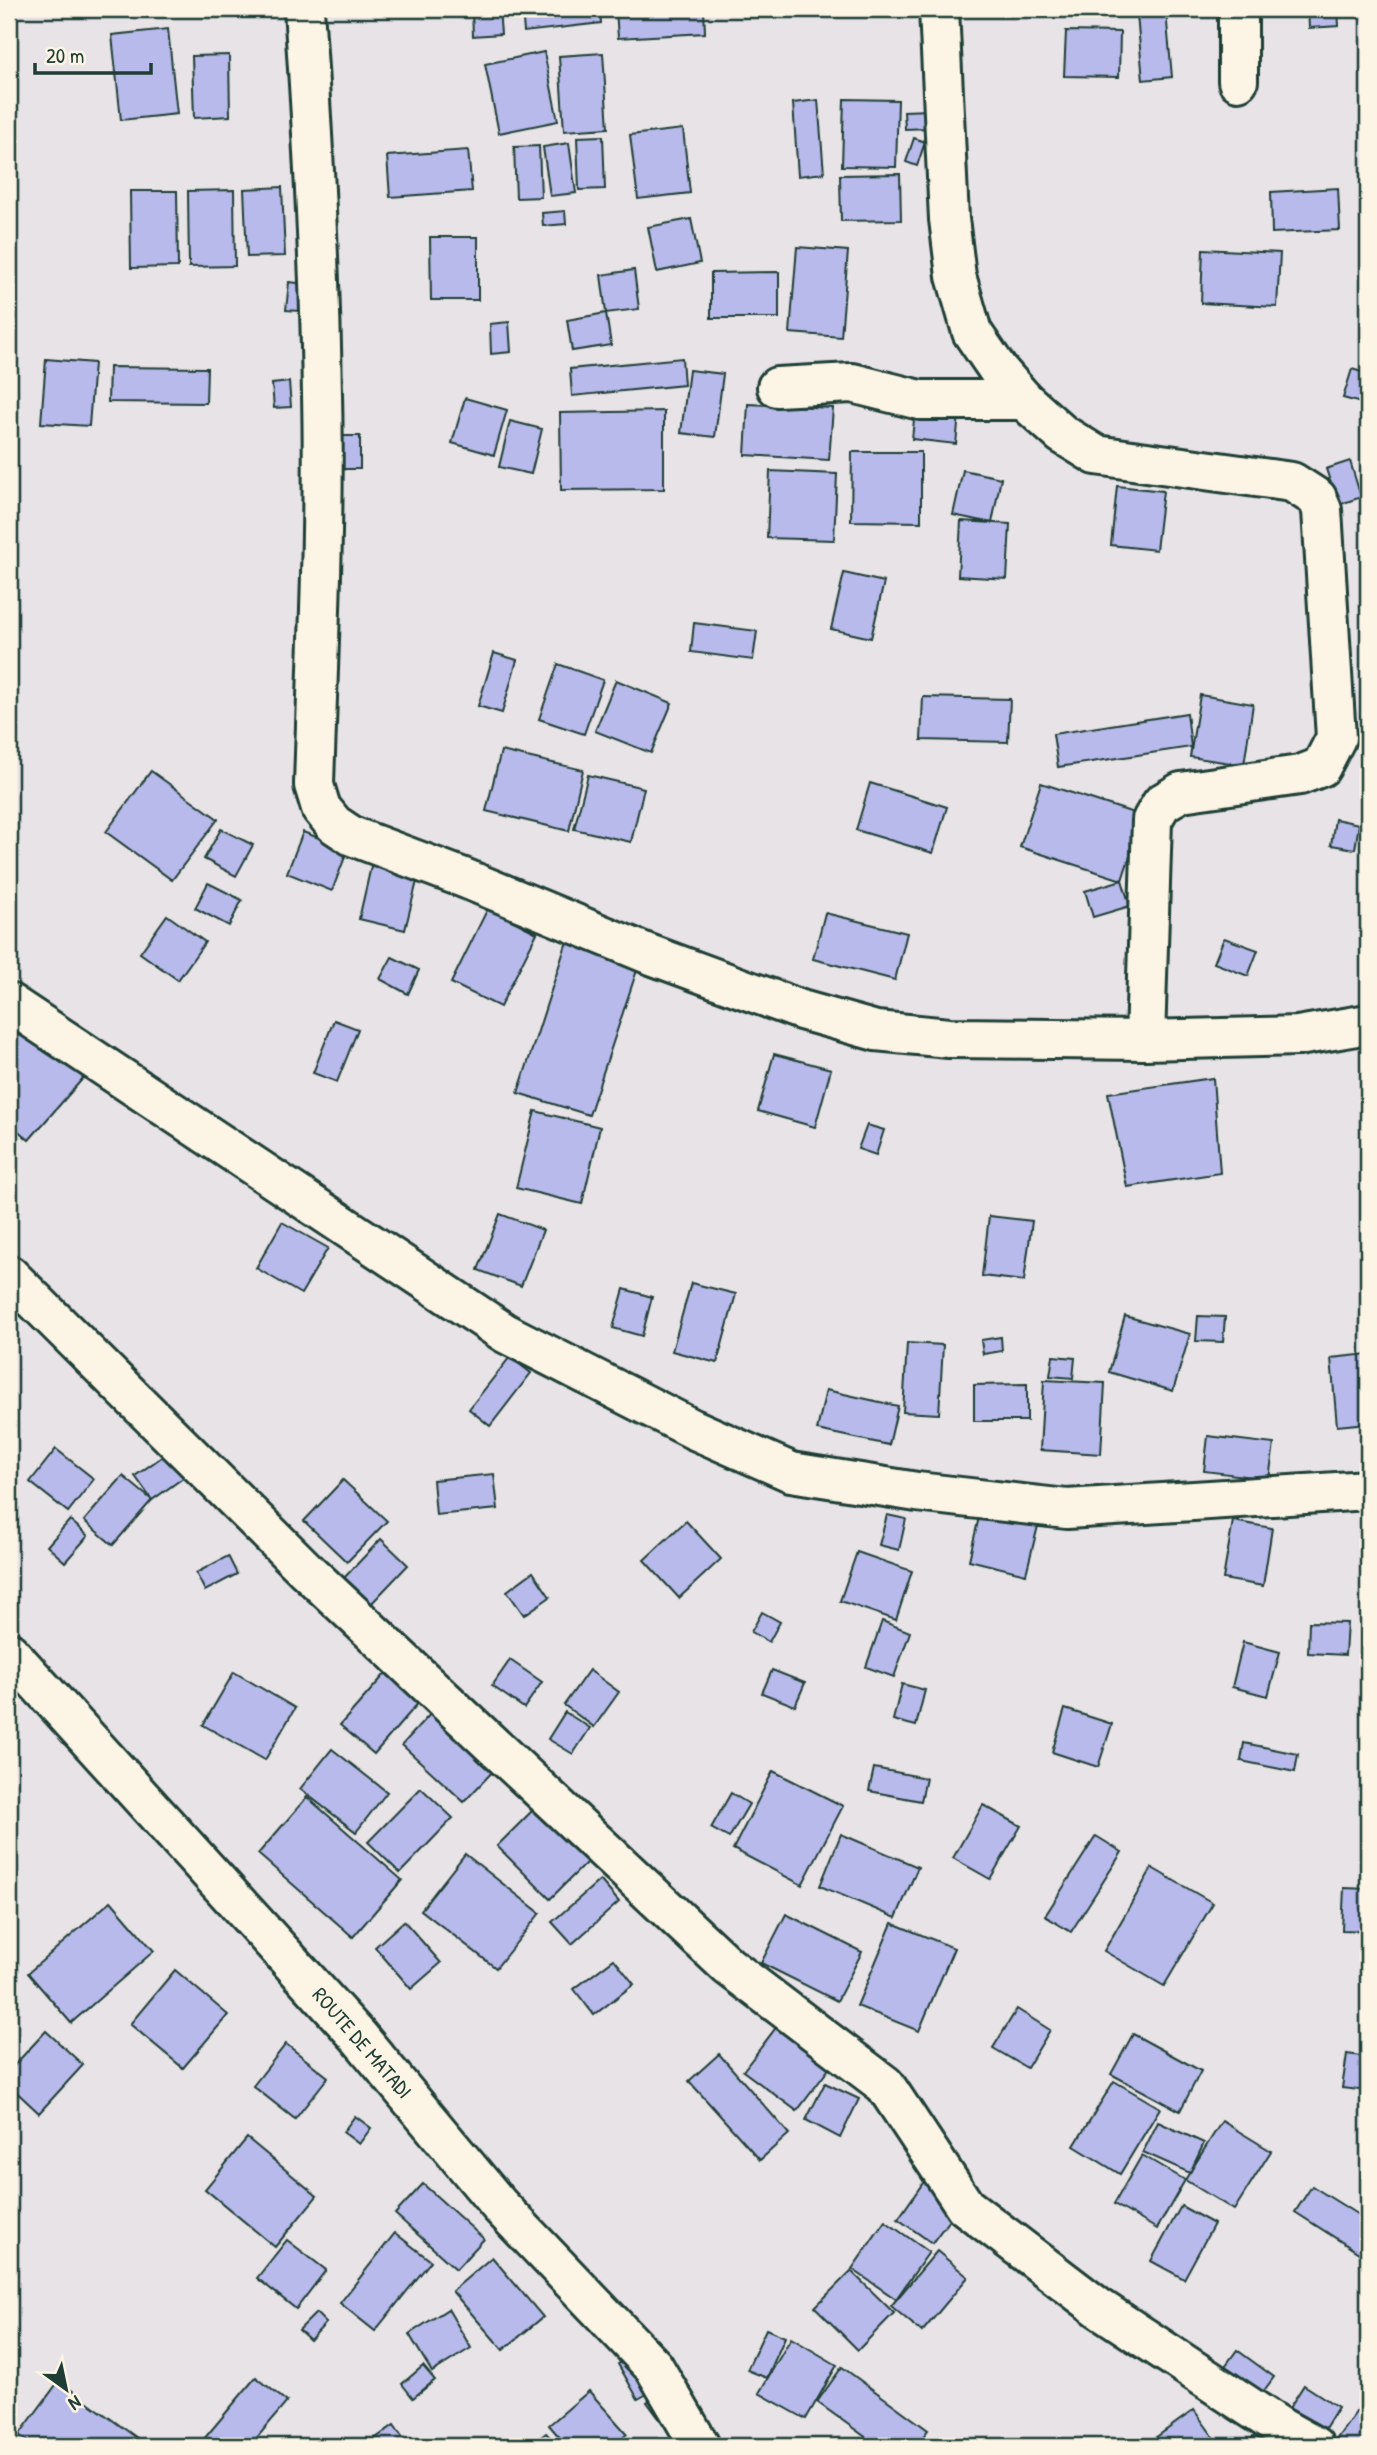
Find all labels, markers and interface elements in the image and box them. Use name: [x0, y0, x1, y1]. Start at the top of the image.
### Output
scale bar: [35, 32, 150, 76]
text: 20 m: [46, 41, 84, 70]
street label: ROUTE DE MATADI: [306, 1981, 419, 2104]
north arrow: [32, 2354, 102, 2424]
text: N: [64, 2390, 87, 2417]

